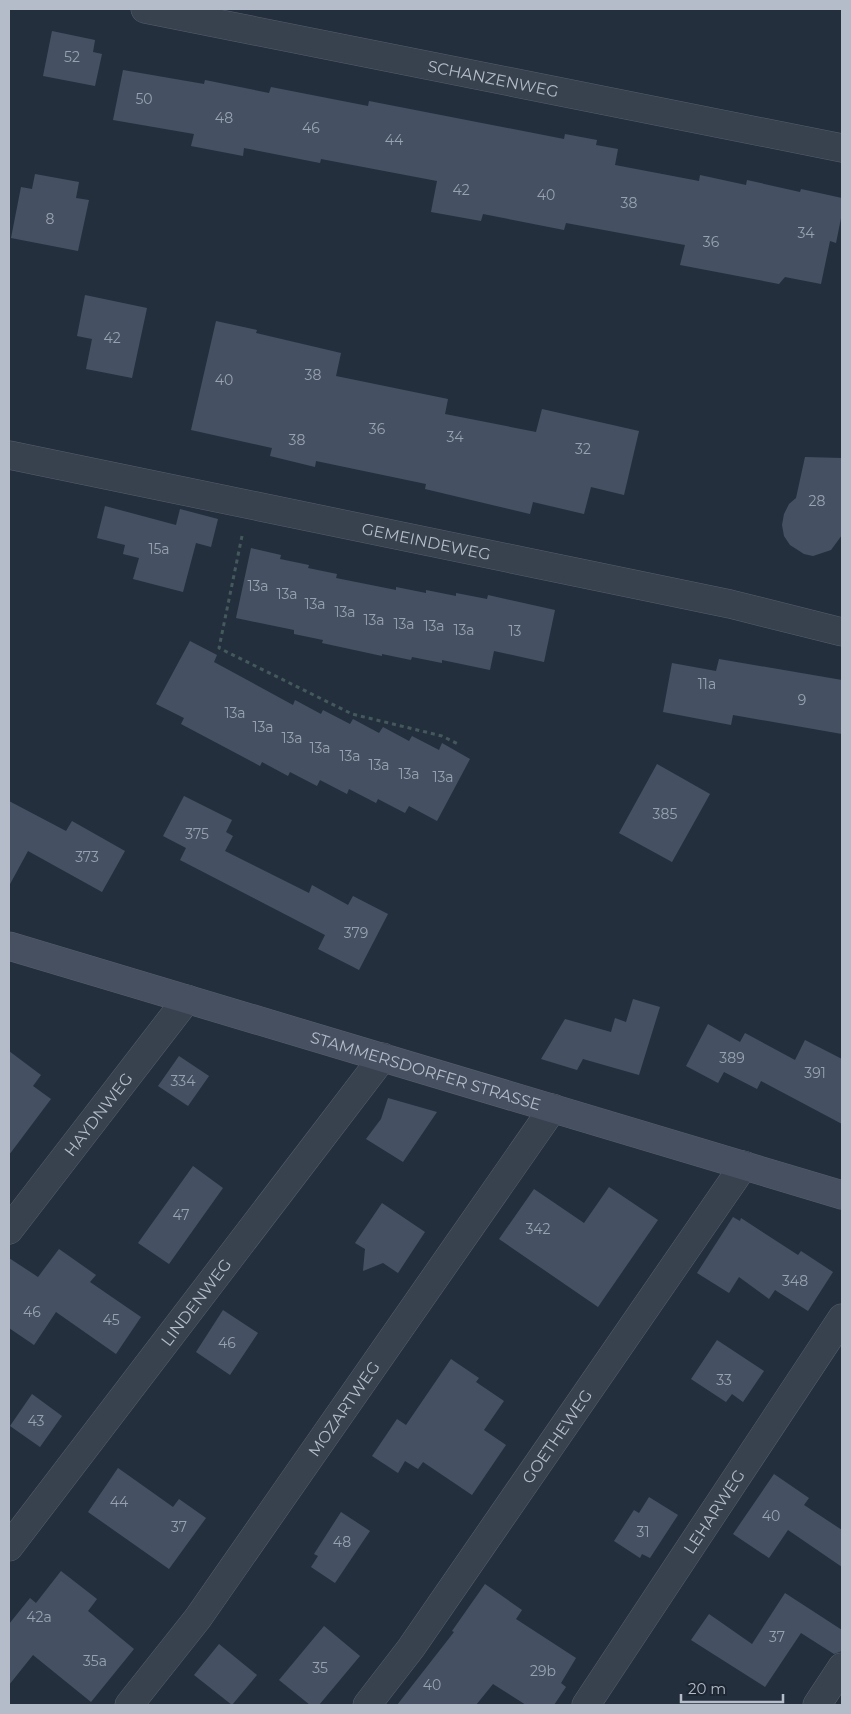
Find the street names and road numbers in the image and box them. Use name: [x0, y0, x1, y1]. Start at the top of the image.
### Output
street label: SCHANZENWEG: [426, 57, 560, 101]
street label: GEMEINDEWEG: [360, 519, 492, 564]
street label: STAMMERSDORFER STRASSE: [308, 1028, 543, 1114]
street label: HAYDNWEG: [60, 1069, 137, 1160]
street label: LINDENWEG: [157, 1255, 236, 1350]
street label: MOZARTWEG: [304, 1358, 384, 1460]
street label: GOETHEWEG: [518, 1386, 596, 1487]
street label: LEHARWEG: [680, 1466, 749, 1557]

